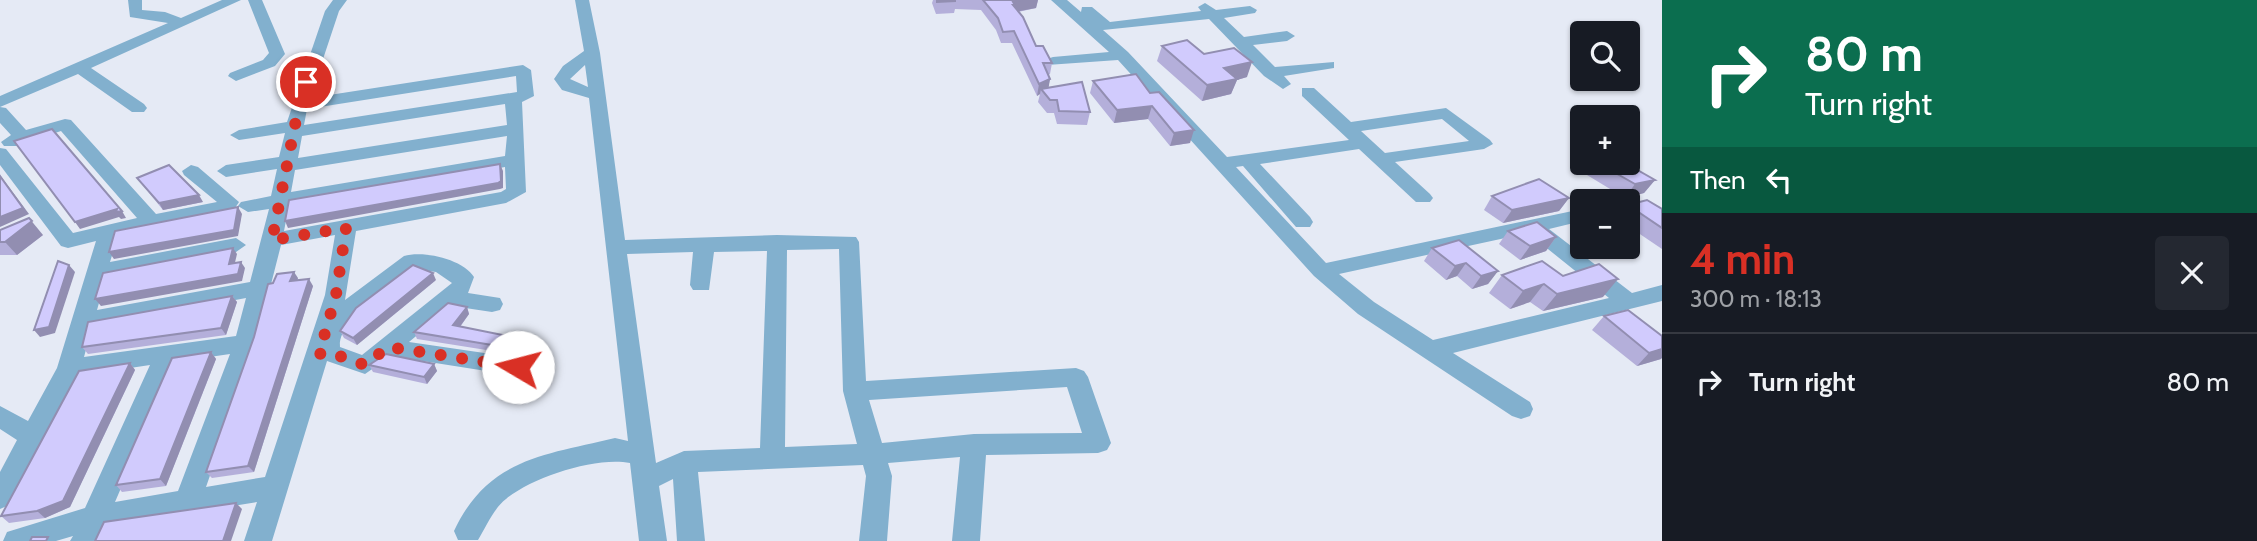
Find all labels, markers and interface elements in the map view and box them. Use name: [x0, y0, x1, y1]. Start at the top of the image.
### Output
map controls: [1570, 21, 1640, 259]
button: search: [1570, 21, 1640, 91]
text: 80 m: [1805, 24, 1923, 83]
icon: right: [1690, 28, 1781, 119]
pin: [276, 52, 336, 112]
icon: arrive: [287, 63, 325, 101]
text: Turn right: [1805, 84, 1932, 123]
button: +: [1570, 105, 1640, 175]
icon: left: [1760, 161, 1798, 199]
text: Then: [1690, 164, 1746, 196]
button: −: [1570, 189, 1640, 259]
text: 4 min: [1690, 233, 1795, 285]
button: close: [2155, 236, 2229, 310]
text: 300 m · 18:13: [1690, 285, 1822, 313]
position arrow: [481, 330, 555, 404]
icon: right: [1690, 363, 1728, 401]
text: Turn right: [1749, 366, 1855, 398]
text: 80 m: [2166, 366, 2229, 398]

